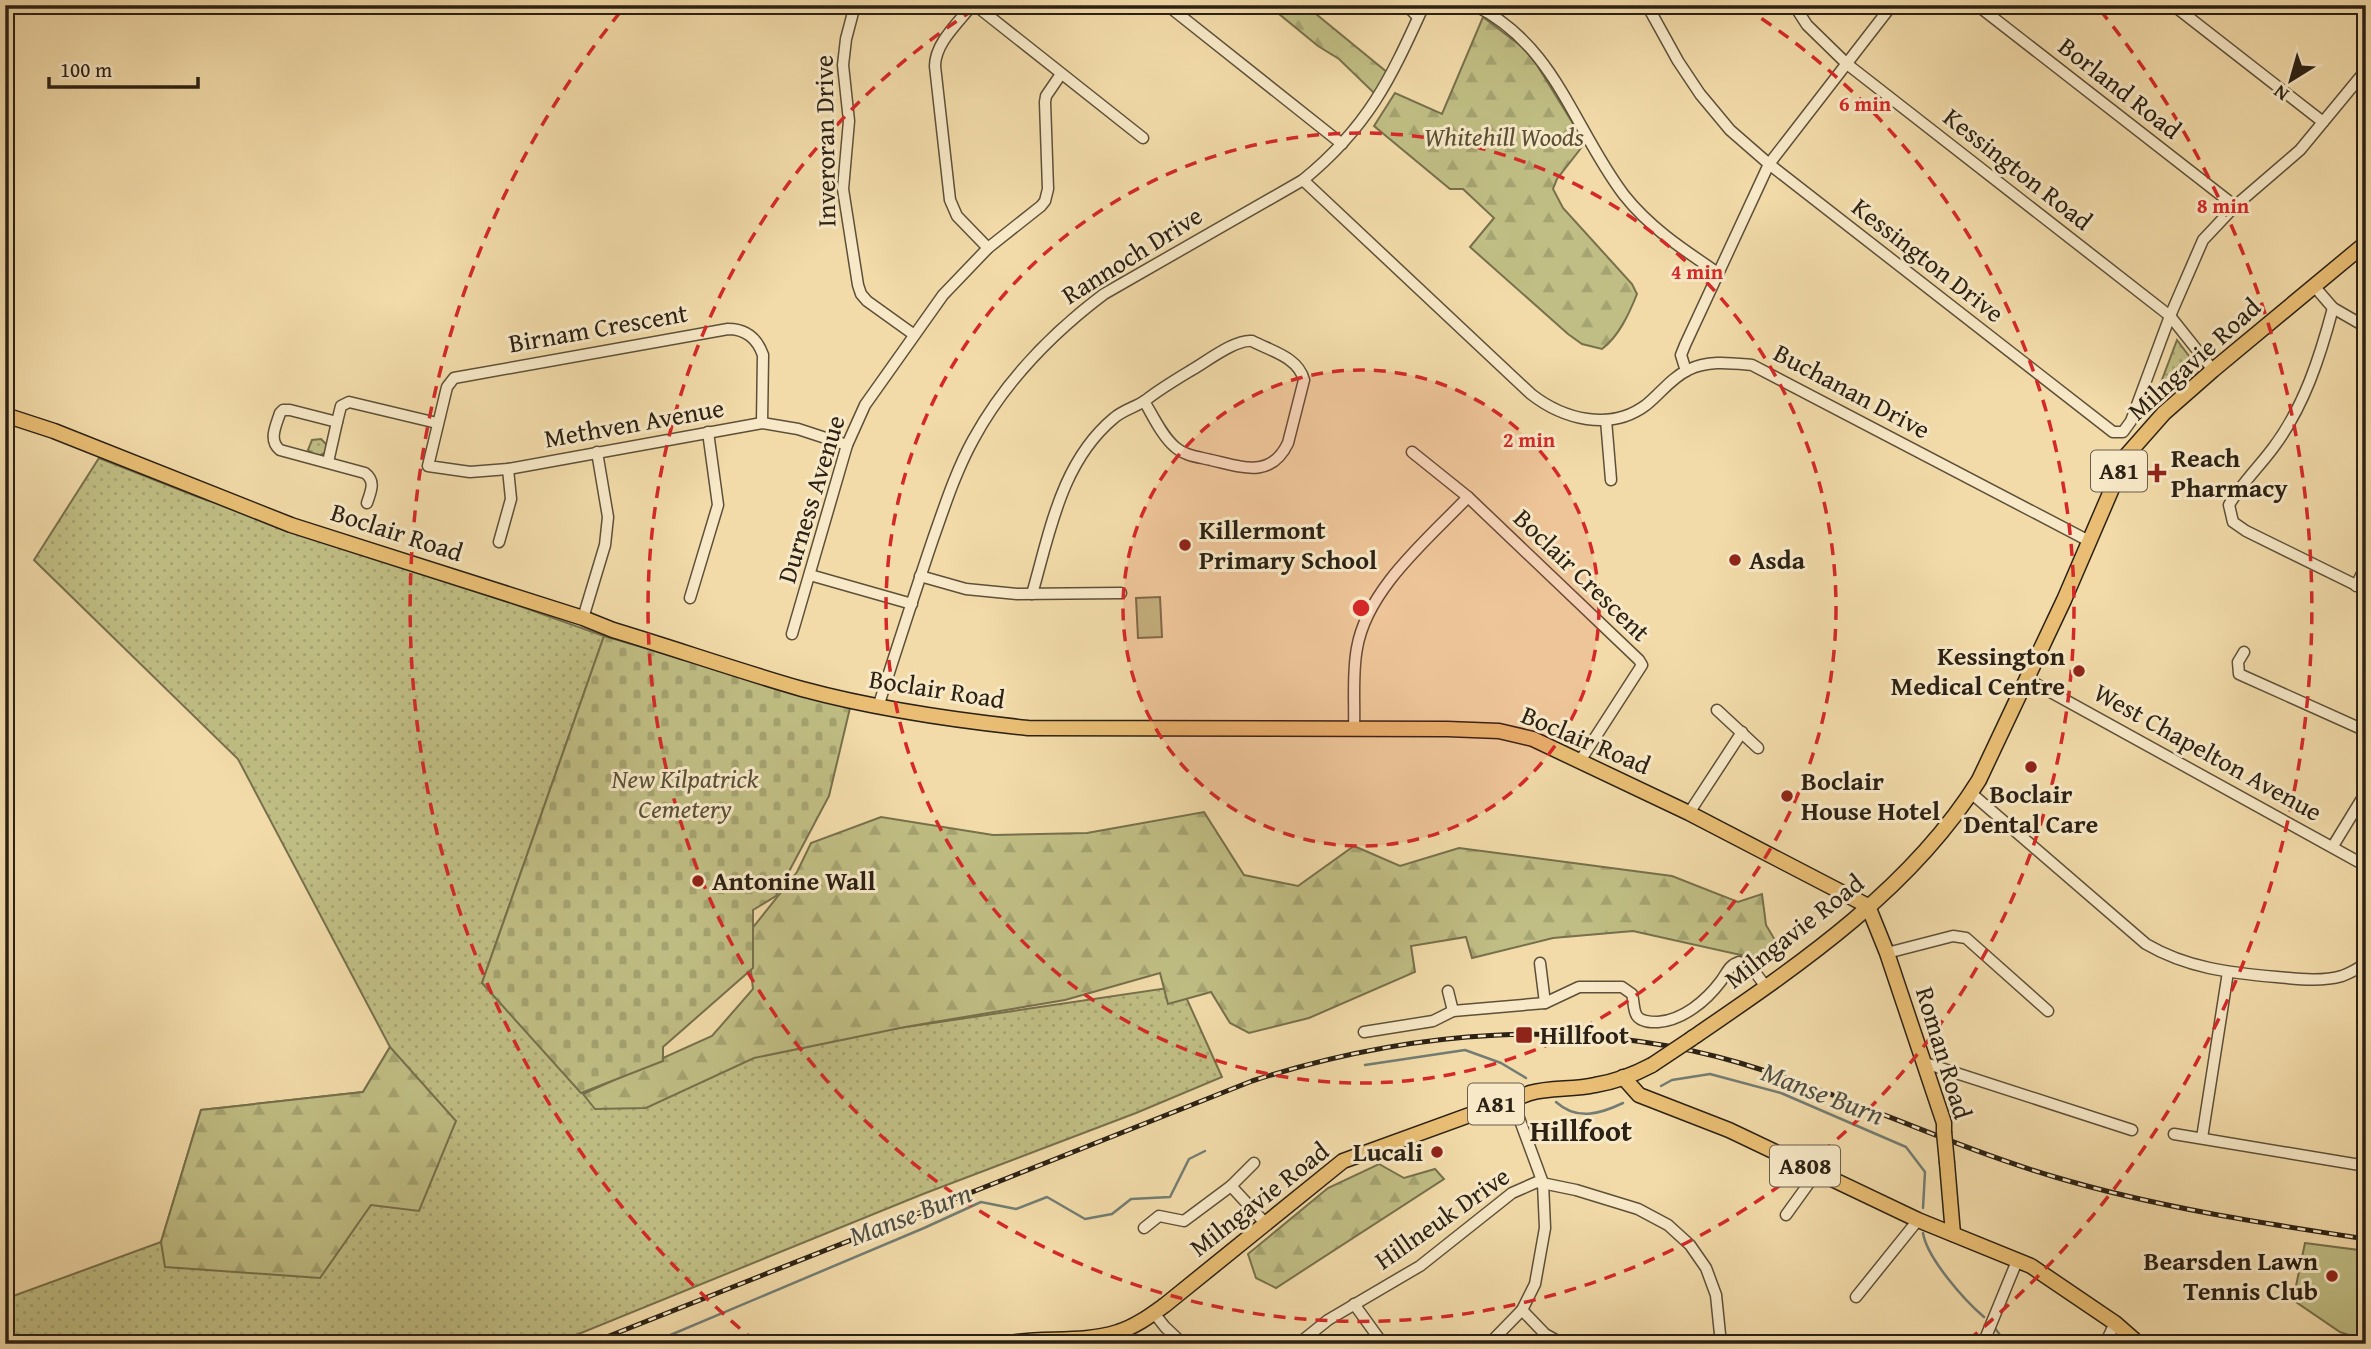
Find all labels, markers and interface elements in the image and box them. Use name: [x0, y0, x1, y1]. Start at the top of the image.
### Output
street label: Borland Road: [2050, 27, 2190, 148]
scale bar: [49, 46, 198, 90]
north arrow: [2256, 46, 2326, 116]
text: 100 m: [60, 54, 112, 85]
street label: Inveroran Drive: [804, 55, 845, 227]
text: N: [2267, 78, 2294, 109]
text: 6 min: [1839, 88, 1892, 119]
street label: Kessington Road: [1935, 98, 2101, 240]
park label: Whitehill Woods: [1424, 117, 1585, 156]
street label: Kessington Drive: [1844, 188, 2013, 332]
text: 8 min: [2197, 190, 2250, 221]
street label: Rannoch Drive: [1054, 196, 1210, 313]
text: 4 min: [1671, 256, 1724, 287]
street label: Milngavie Road: [2118, 288, 2269, 429]
street label: Birnam Crescent: [505, 293, 690, 362]
street label: Buchanan Drive: [1767, 333, 1937, 448]
street label: Methven Avenue: [541, 387, 727, 458]
street label: Durness Avenue: [766, 410, 855, 588]
text: 2 min: [1503, 424, 1556, 455]
place label: Reach Pharmacy: [2171, 438, 2288, 507]
road number: A81: [2091, 450, 2147, 492]
marker: Reach Pharmacy: [2149, 465, 2165, 481]
street label: Boclair Road: [326, 492, 468, 571]
street label: Boclair Crescent: [1505, 499, 1660, 650]
place label: Killermont Primary School: [1199, 510, 1377, 579]
marker: Killermont Primary School: [1177, 537, 1193, 553]
place label: Asda: [1749, 540, 1806, 579]
marker: Asda: [1727, 552, 1743, 568]
centre of rings: [1349, 596, 1373, 620]
place label: Kessington Medical Centre: [1891, 636, 2066, 705]
street label: Boclair Road: [866, 659, 1008, 718]
marker: Kessington Medical Centre: [2071, 663, 2087, 679]
street label: West Chapelton Avenue: [2087, 673, 2330, 831]
street label: Boclair Road: [1516, 695, 1657, 784]
park label: New Kilpatrick Cemetery: [611, 759, 759, 828]
marker: Boclair Dental Care: [2023, 759, 2039, 775]
place label: Boclair House Hotel: [1801, 761, 1940, 830]
place label: Boclair Dental Care: [1964, 774, 2098, 843]
marker: Boclair House Hotel: [1779, 788, 1795, 804]
place label: Antonine Wall: [712, 861, 875, 900]
street label: Milngavie Road: [1716, 863, 1872, 998]
marker: Antonine Wall: [690, 873, 706, 889]
street label: Roman Road: [1906, 982, 1983, 1124]
place label: Hillfoot: [1540, 1015, 1629, 1054]
marker: Hillfoot: [1514, 1025, 1534, 1045]
water label: Manse Burn: [1756, 1050, 1890, 1135]
road number: A81: [1468, 1084, 1524, 1124]
district label: Hillfoot: [1530, 1108, 1633, 1152]
street label: Milngavie Road: [1181, 1131, 1337, 1266]
place label: Lucali: [1353, 1132, 1423, 1171]
marker: Lucali: [1429, 1144, 1445, 1160]
road number: A808: [1770, 1146, 1840, 1186]
street label: Hillneuk Drive: [1366, 1157, 1517, 1279]
water label: Manse Burn: [843, 1171, 977, 1256]
place label: Bearsden Lawn Tennis Club: [2143, 1241, 2319, 1310]
marker: Bearsden Lawn Tennis Club: [2324, 1268, 2340, 1284]

